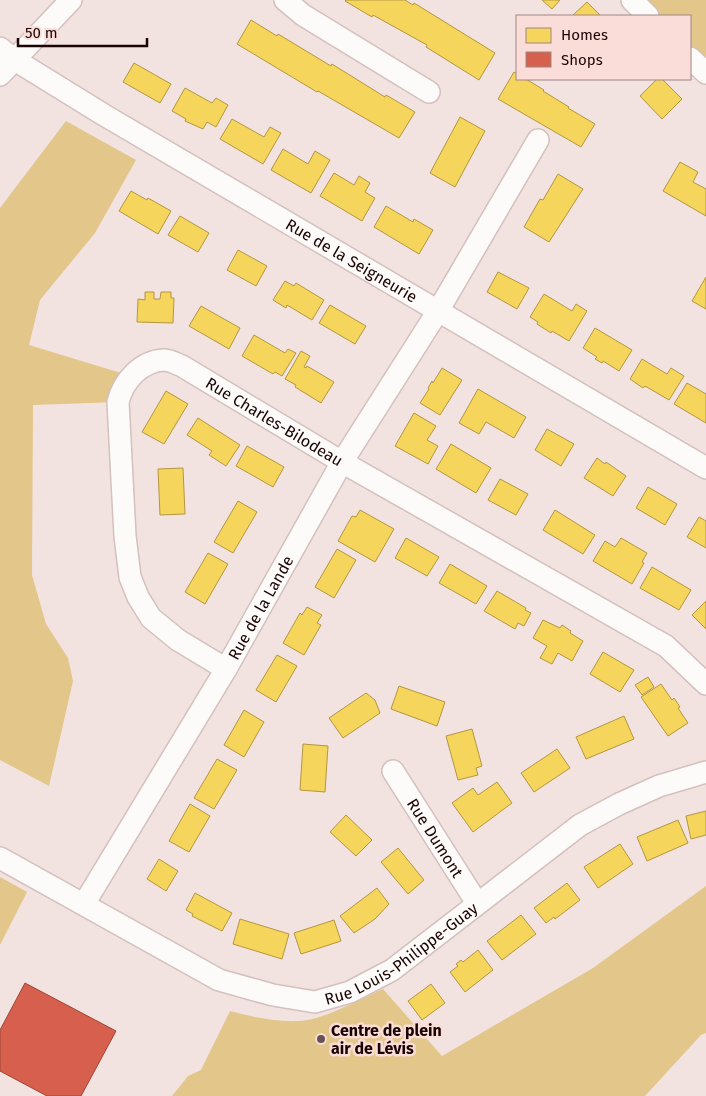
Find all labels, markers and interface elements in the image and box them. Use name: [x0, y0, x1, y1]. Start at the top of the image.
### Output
scale bar: [18, 15, 146, 47]
legend: [516, 15, 691, 80]
text: 50 m: [25, 24, 58, 42]
text: Homes: [561, 26, 608, 44]
text: Shops: [561, 51, 603, 69]
street label: Rue de la Seigneurie: [282, 215, 421, 307]
street label: Rue Charles-Bilodeau: [202, 373, 346, 470]
street label: Rue de la Lande: [224, 552, 298, 663]
street label: Rue Dumont: [403, 795, 467, 881]
street label: Rue Louis-Philippe-Guay: [323, 899, 481, 1009]
place label: Centre de plein air de Lévis: [331, 1021, 442, 1058]
marker: Centre de plein air de Lévis: [315, 1033, 327, 1045]

